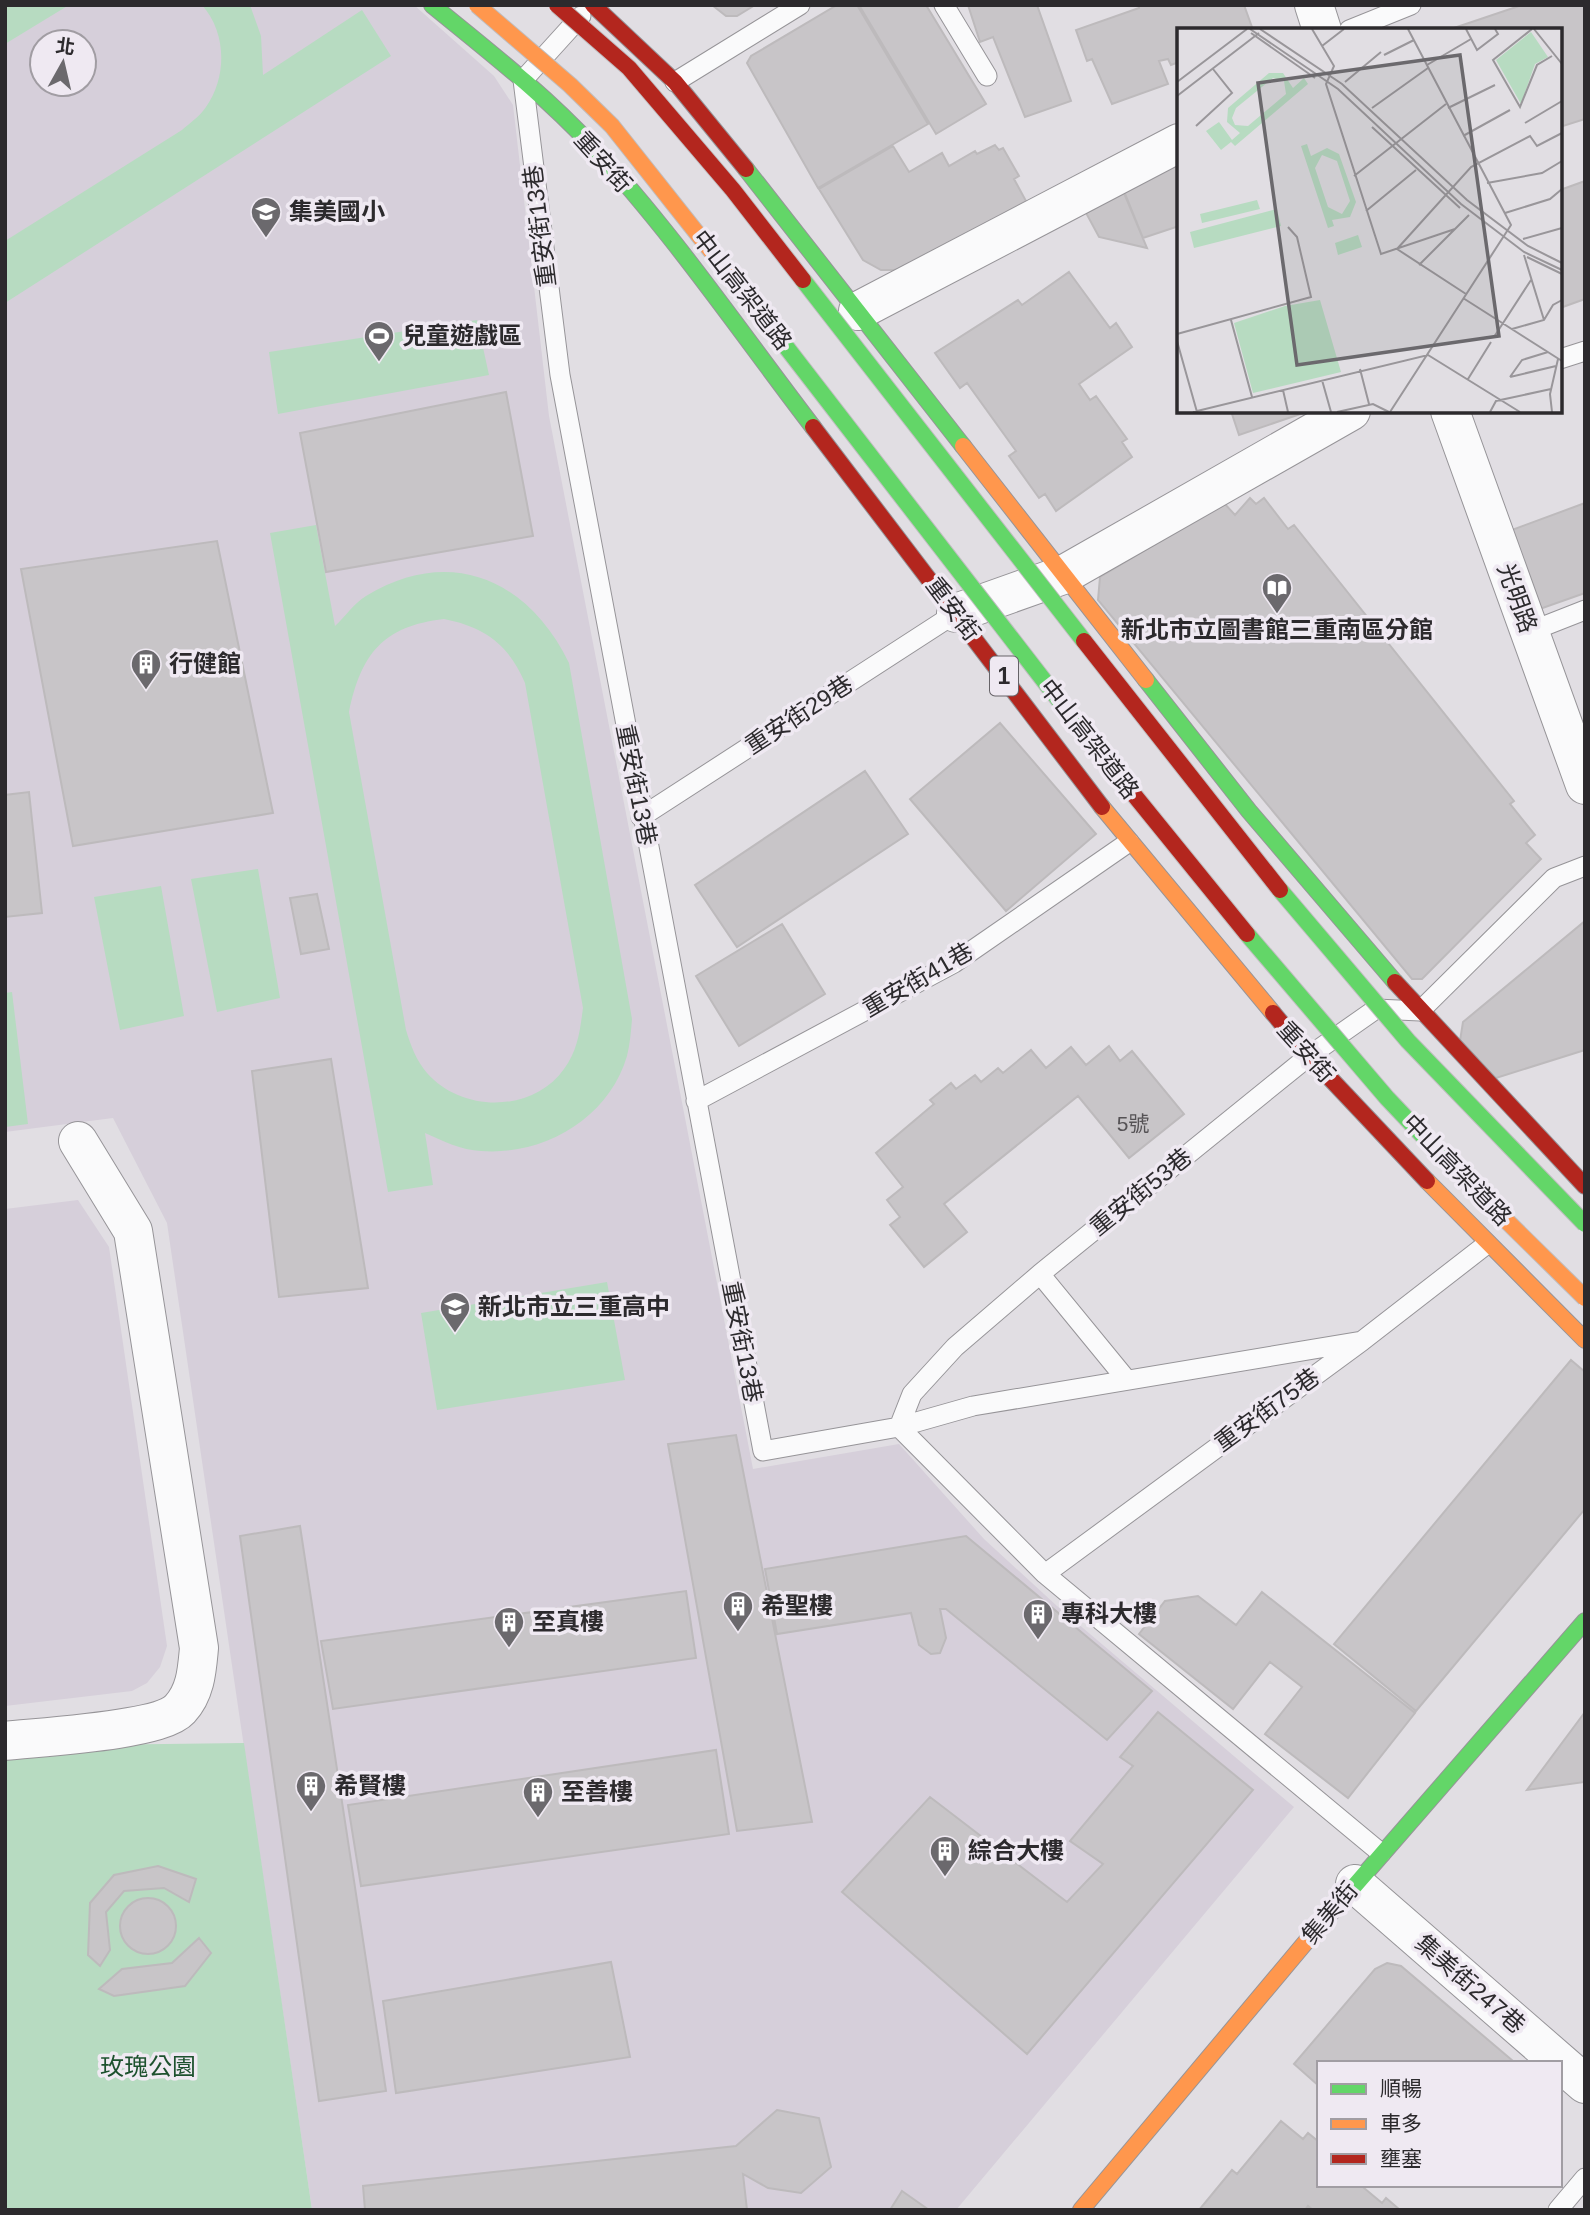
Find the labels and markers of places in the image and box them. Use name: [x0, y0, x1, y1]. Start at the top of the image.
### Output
school or university icon: 集美國小: [249, 195, 283, 239]
place label: 集美國小: [289, 198, 385, 225]
sports icon: 兒童遊戲區: [362, 319, 396, 363]
place label: 兒童遊戲區: [402, 322, 522, 349]
library icon: 新北市立圖書館三重南區分館: [1260, 571, 1294, 615]
place label: 新北市立圖書館三重南區分館: [1121, 616, 1433, 643]
building icon: 行健館: [129, 647, 163, 691]
place label: 行健館: [169, 650, 241, 677]
school or university icon: 新北市立三重高中: [438, 1290, 472, 1334]
place label: 新北市立三重高中: [478, 1293, 670, 1320]
building icon: 希聖樓: [721, 1589, 755, 1633]
place label: 希聖樓: [761, 1592, 833, 1619]
building icon: 專科大樓: [1021, 1597, 1055, 1641]
place label: 專科大樓: [1061, 1600, 1157, 1627]
building icon: 至真樓: [492, 1605, 526, 1649]
place label: 至真樓: [532, 1608, 604, 1635]
building icon: 希賢樓: [294, 1769, 328, 1813]
place label: 希賢樓: [334, 1772, 406, 1799]
building icon: 至善樓: [521, 1775, 555, 1819]
place label: 至善樓: [561, 1778, 633, 1805]
building icon: 綜合大樓: [928, 1834, 962, 1878]
place label: 綜合大樓: [968, 1837, 1064, 1864]

